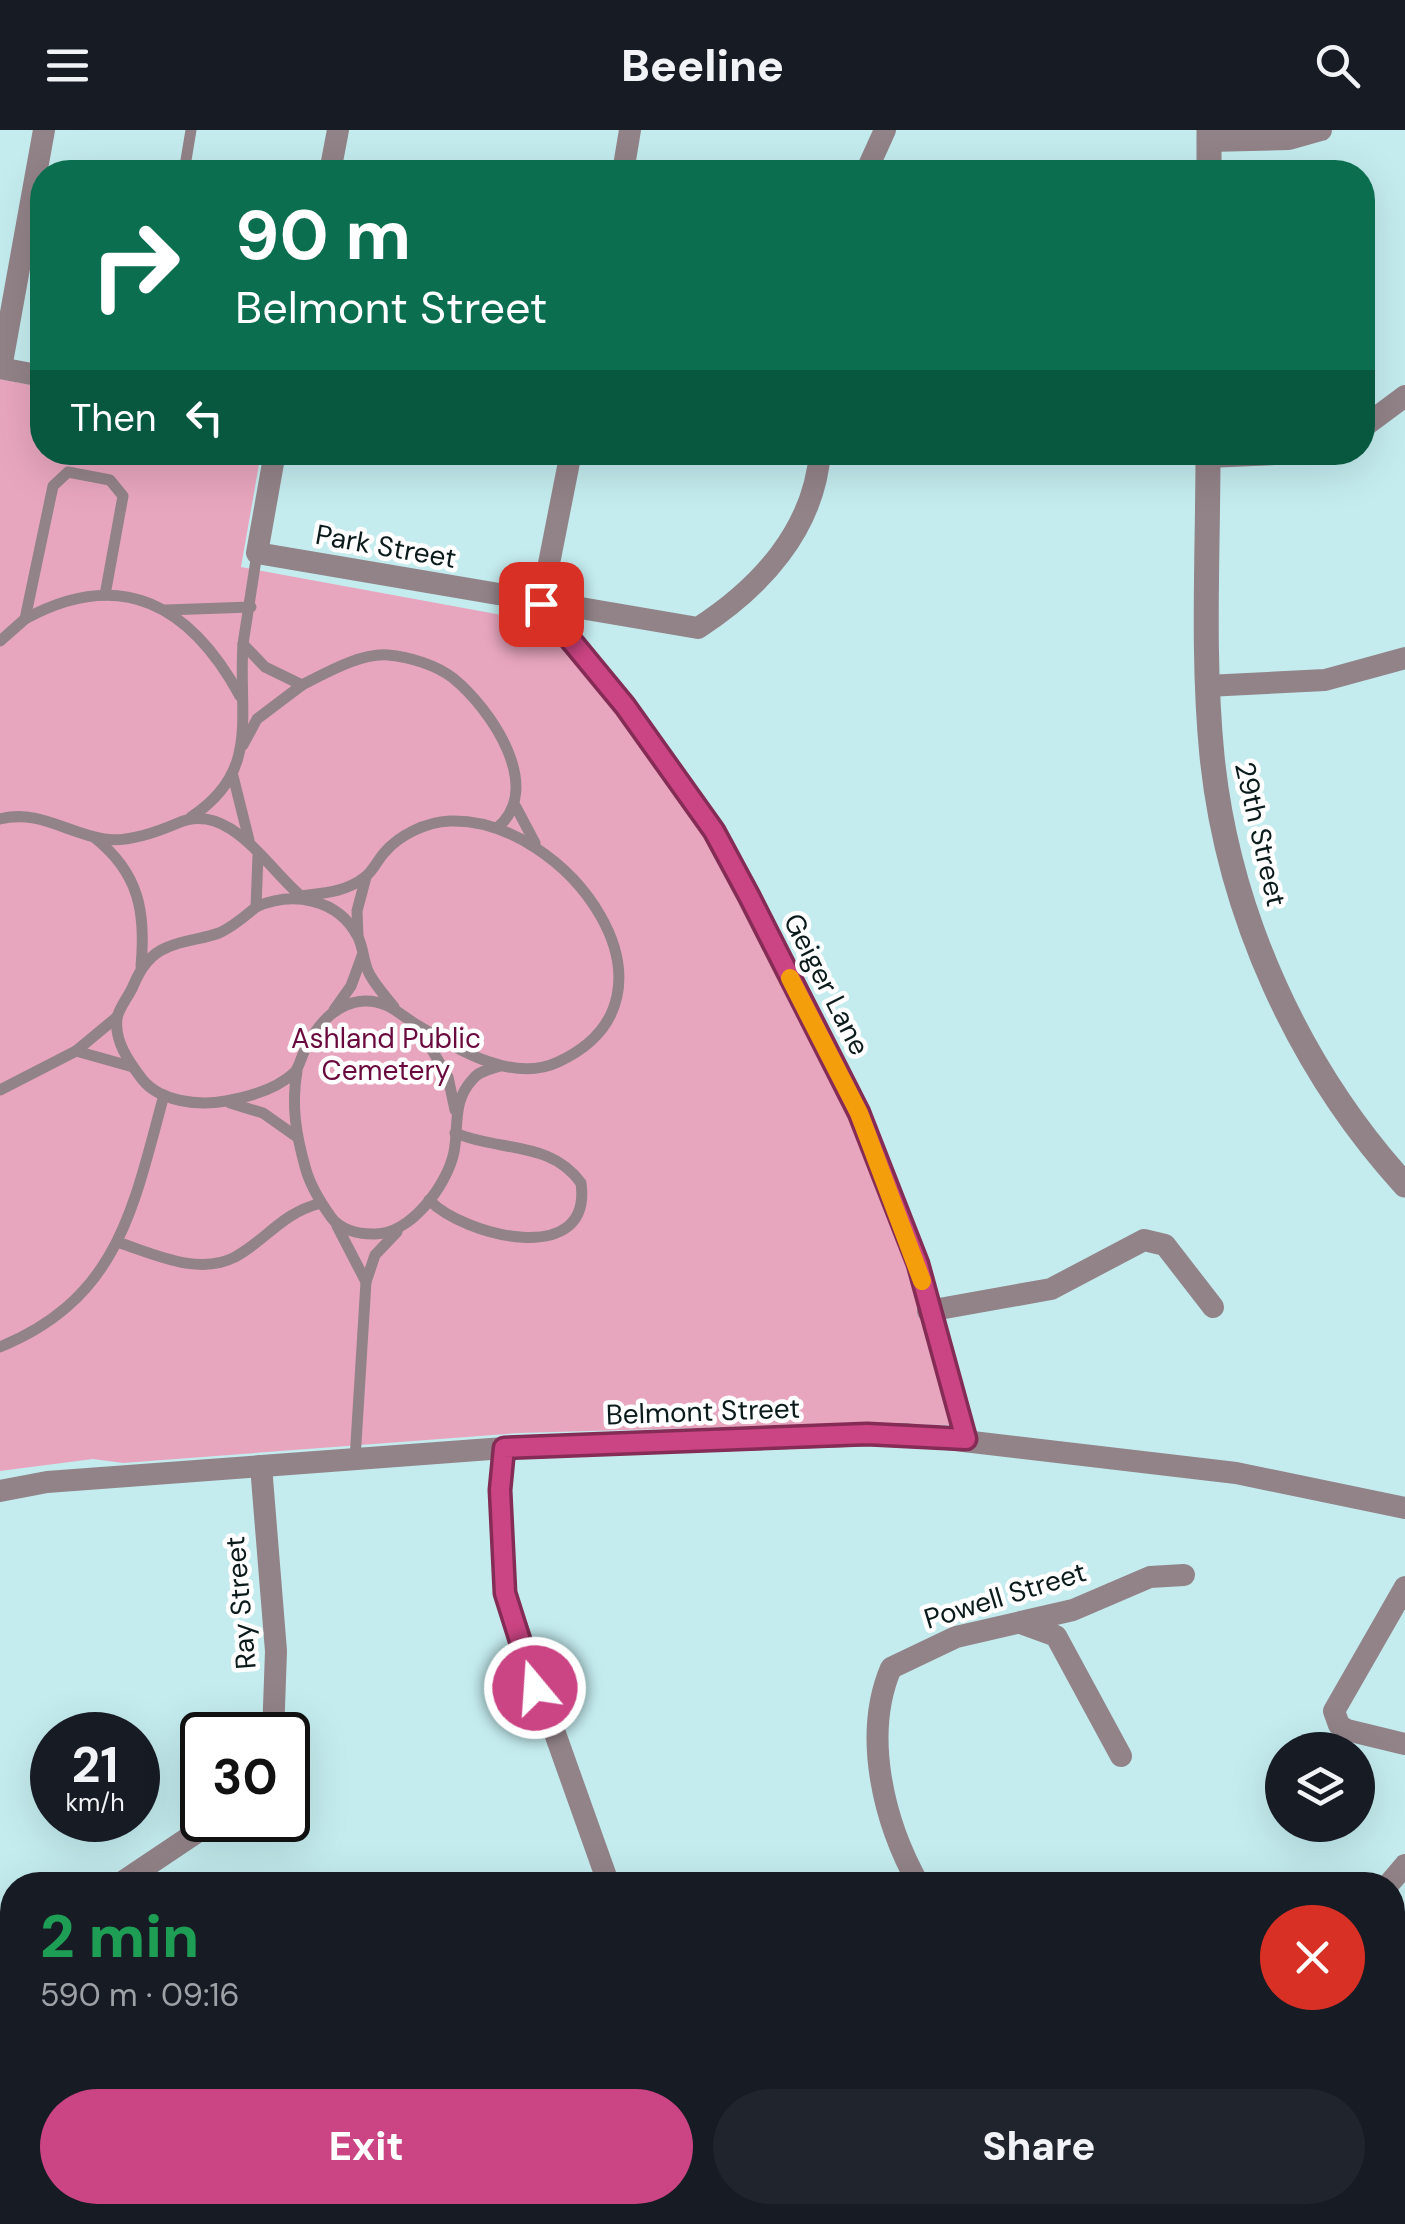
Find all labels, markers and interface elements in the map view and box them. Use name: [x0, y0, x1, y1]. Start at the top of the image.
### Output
text: Beeline: [621, 36, 784, 95]
icon: menu: [40, 38, 95, 93]
icon: search: [1310, 38, 1365, 93]
text: 90 m: [235, 190, 411, 281]
icon: right: [70, 200, 200, 330]
text: Belmont Street: [235, 278, 547, 337]
icon: left: [177, 390, 232, 445]
text: Then: [70, 393, 157, 443]
street label: Park Street: [313, 516, 459, 577]
pin: [499, 562, 584, 647]
icon: arrive: [514, 577, 569, 632]
street label: 29th Street: [1226, 758, 1295, 910]
street label: Geiger Lane: [775, 907, 878, 1061]
park label: Ashland Public Cemetery: [291, 1020, 481, 1089]
street label: Belmont Street: [605, 1390, 801, 1433]
street label: Ray Street: [216, 1535, 265, 1671]
street label: Powell Street: [920, 1553, 1091, 1638]
position arrow: [483, 1636, 587, 1740]
speed limit sign: 30: [180, 1712, 310, 1842]
text: 21: [71, 1732, 119, 1798]
map controls: [1265, 1732, 1375, 1842]
button: layers: [1265, 1732, 1375, 1842]
text: km/h: [65, 1786, 125, 1819]
text: 2 min: [40, 1897, 199, 1976]
button: close: [1260, 1905, 1365, 2010]
text: 590 m · 09:16: [40, 1974, 240, 2016]
button: Exit: [40, 2089, 693, 2204]
button: Share: [713, 2089, 1365, 2204]

